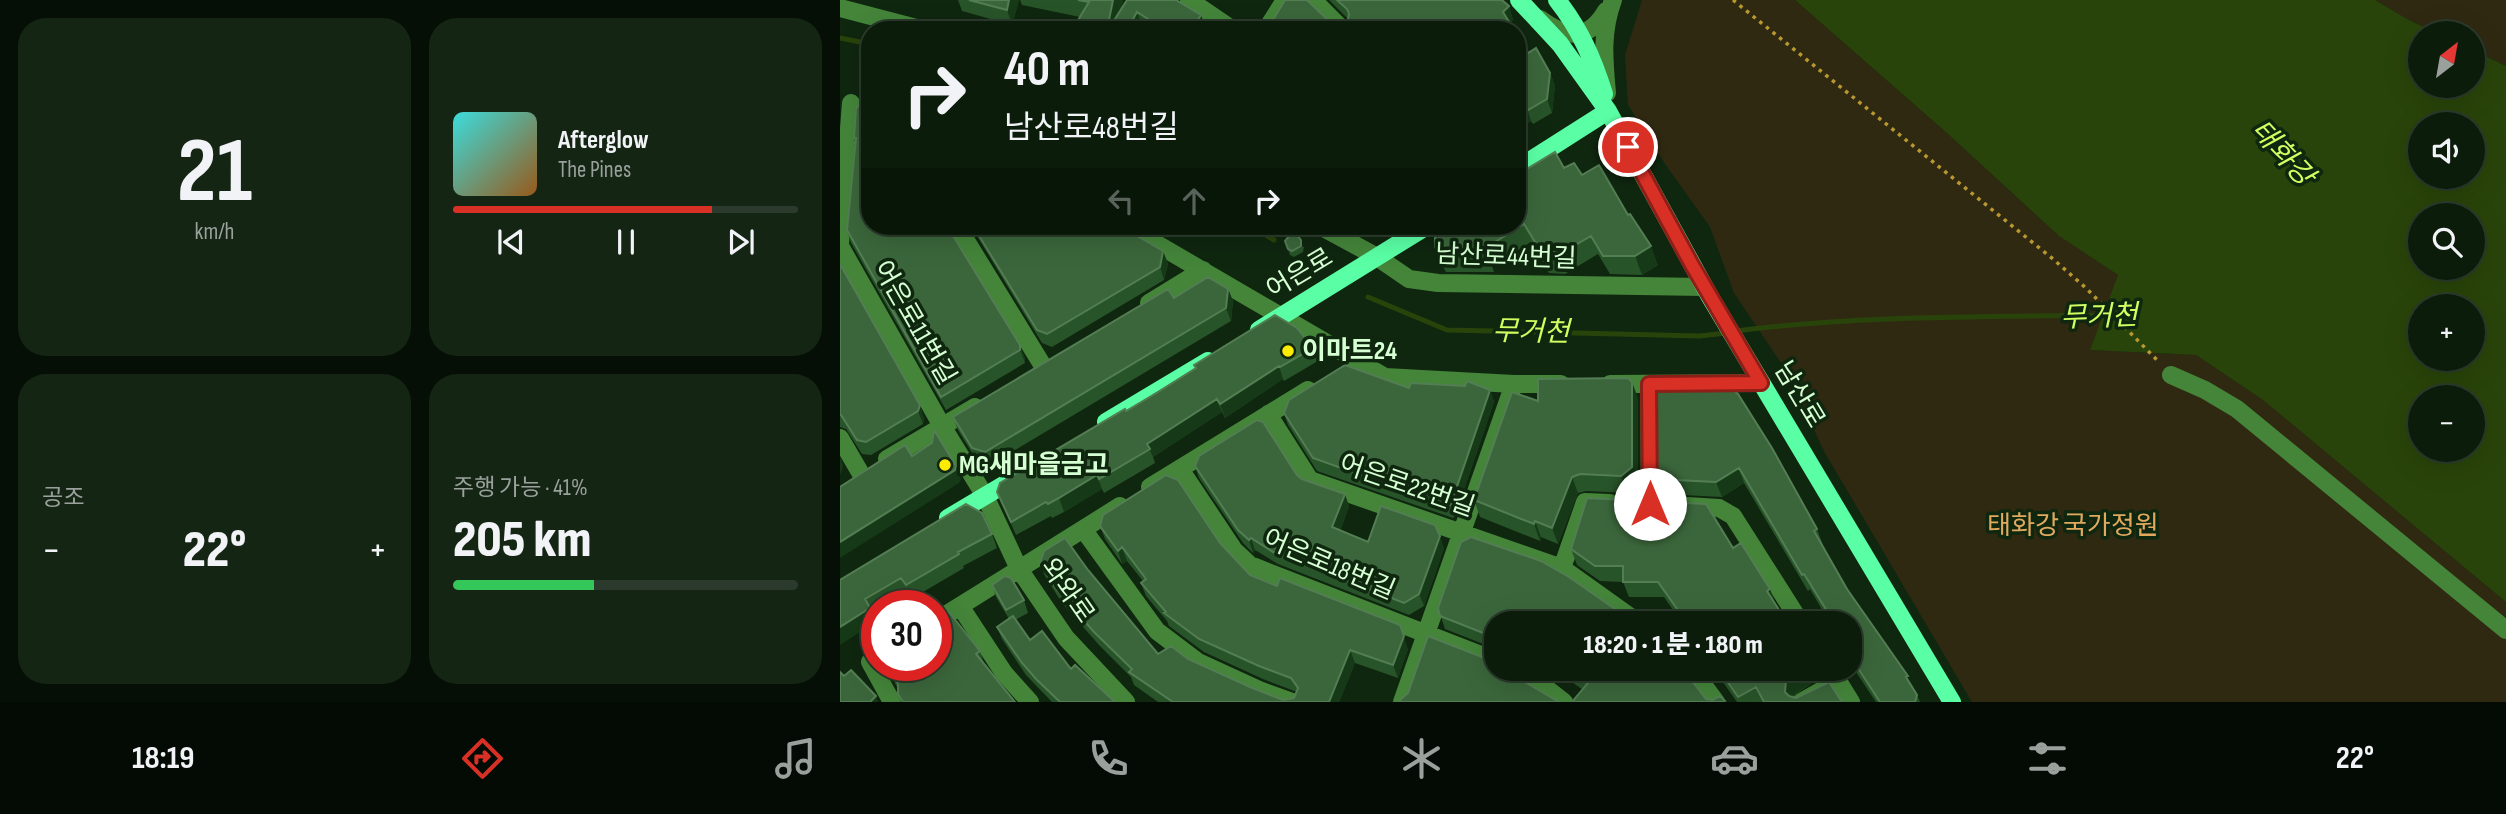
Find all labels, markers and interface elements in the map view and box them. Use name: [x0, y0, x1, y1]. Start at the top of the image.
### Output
north arrow: [2408, 21, 2485, 98]
map controls: [2408, 21, 2485, 462]
text: 40 m: [1004, 41, 1090, 100]
icon: right: [889, 49, 980, 140]
text: 남산로48번길: [1004, 109, 1179, 148]
button: sound: [2408, 112, 2485, 189]
water label: 태화강: [2244, 113, 2323, 195]
pin: [1598, 117, 1658, 177]
text: 21: [177, 118, 252, 227]
text: Afterglow: [558, 125, 649, 156]
icon: arrive: [1609, 128, 1647, 166]
text: The Pines: [558, 156, 631, 184]
icon: left: [1102, 182, 1140, 220]
icon: ahead: [1175, 182, 1213, 220]
icon: right: [1248, 182, 1286, 220]
button: search: [2408, 203, 2485, 280]
text: km/h: [195, 218, 234, 246]
icon: previous: [492, 223, 530, 261]
icon: pause: [607, 223, 645, 261]
icon: next: [722, 223, 760, 261]
street label: 남산로44번길: [1435, 239, 1577, 275]
street label: 어은로: [1261, 242, 1339, 306]
street label: 어은로11번길: [866, 256, 962, 390]
button: +: [2408, 294, 2485, 371]
water label: 무거천: [2060, 299, 2141, 335]
water label: 무거천: [1492, 315, 1573, 349]
place label: 이마트24: [1302, 336, 1397, 367]
marker: 이마트24: [1280, 343, 1296, 359]
street label: 남산로: [1767, 356, 1831, 434]
button: −: [2408, 385, 2485, 462]
street label: 어은로22번길: [1335, 448, 1479, 524]
place label: MG새마을금고: [959, 450, 1109, 481]
marker: MG새마을금고: [937, 457, 953, 473]
position arrow: [1613, 467, 1687, 541]
text: 주행 가능 · 41%: [453, 474, 588, 502]
text: 공조: [42, 484, 84, 512]
text: 205 km: [453, 509, 591, 572]
park label: 태화강 국가정원: [1987, 511, 2159, 542]
text: 22°: [183, 519, 246, 582]
street label: 어은로18번길: [1258, 523, 1400, 607]
text: −: [42, 528, 61, 573]
text: +: [368, 528, 387, 573]
street label: 와와로: [1034, 553, 1100, 629]
speed limit sign: 30: [861, 590, 952, 681]
text: 18:20 · 1 분 · 180 m: [1583, 630, 1763, 661]
icon: directions: [458, 734, 507, 783]
icon: music: [771, 734, 820, 783]
icon: phone: [1084, 734, 1133, 783]
icon: climate: [1397, 734, 1446, 783]
icon: car: [1710, 734, 1759, 783]
icon: filters: [2023, 734, 2072, 783]
text: 18:19: [132, 739, 194, 778]
text: 22°: [2336, 739, 2374, 778]

